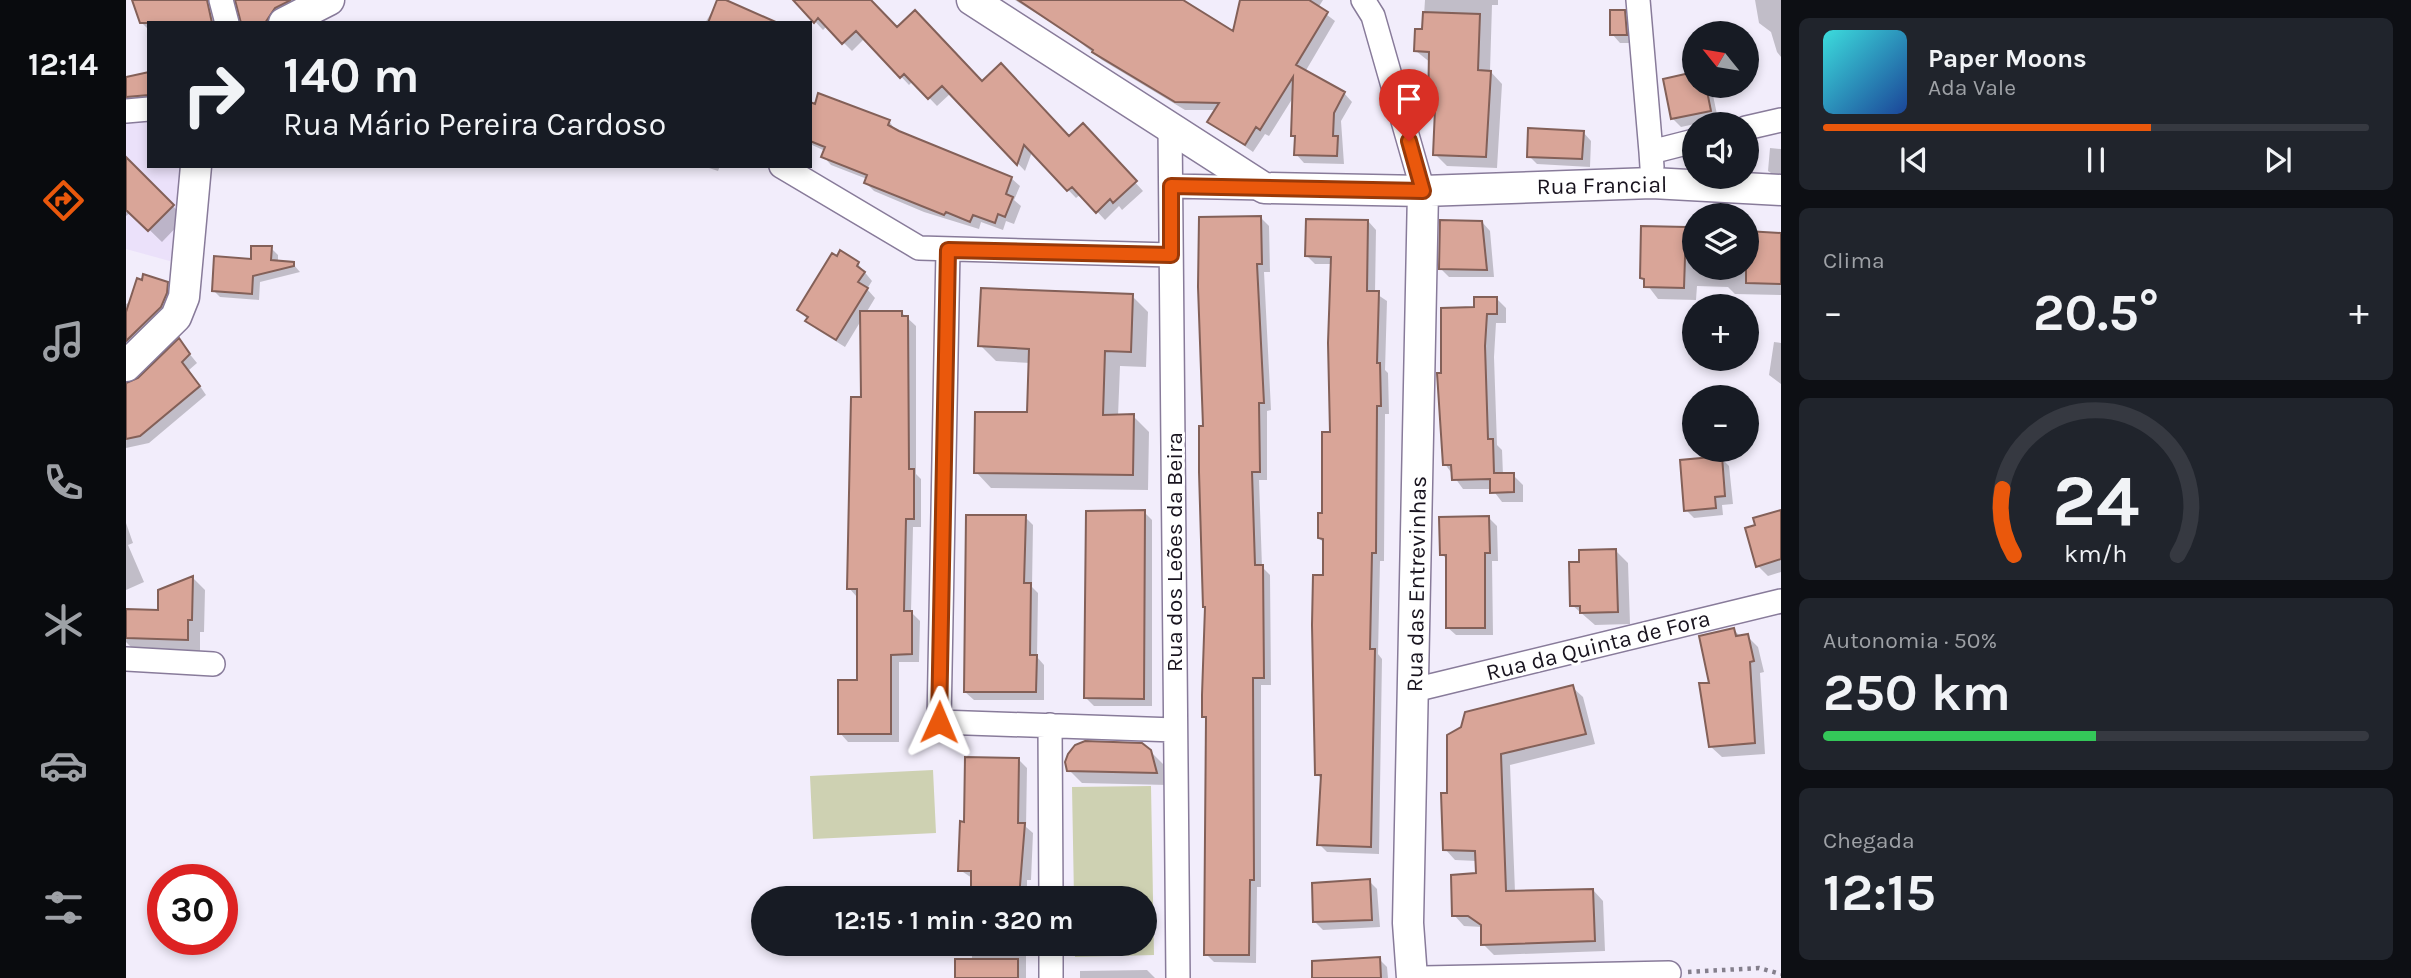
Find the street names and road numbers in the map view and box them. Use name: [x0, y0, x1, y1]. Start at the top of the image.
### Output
street label: Rua Francial: [1536, 171, 1668, 200]
street label: Rua dos Leões da Beira: [1161, 432, 1188, 672]
street label: Rua das Entrevinhas: [1401, 476, 1432, 692]
street label: Rua da Quinta de Fora: [1483, 605, 1713, 686]

